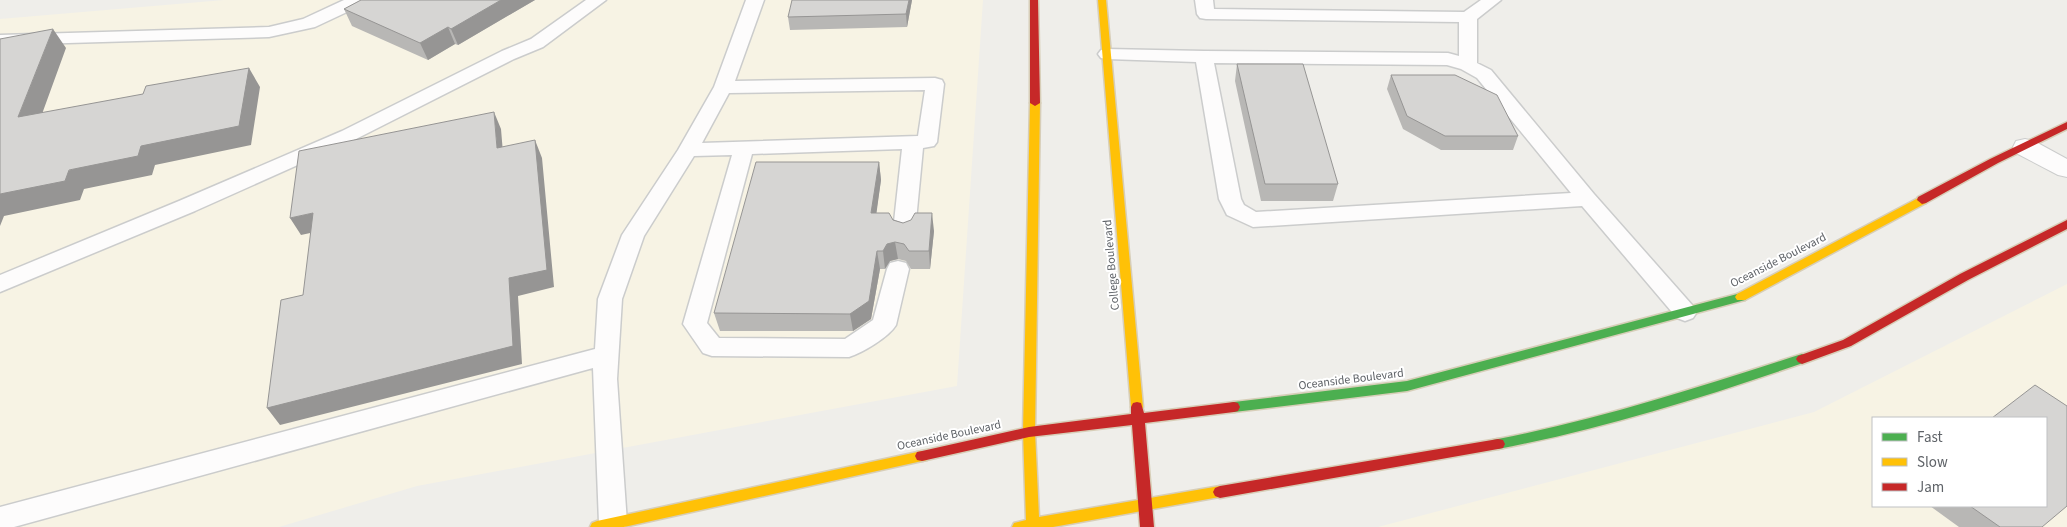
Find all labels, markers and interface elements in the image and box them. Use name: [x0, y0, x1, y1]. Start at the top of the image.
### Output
street label: College Boulevard: [1099, 219, 1124, 311]
street label: Oceanside Boulevard: [1727, 229, 1829, 292]
street label: Oceanside Boulevard: [1297, 365, 1405, 394]
street label: Oceanside Boulevard: [896, 416, 1003, 455]
legend: [1872, 417, 2047, 507]
text: Fast: [1917, 427, 1943, 448]
text: Slow: [1917, 452, 1948, 473]
text: Jam: [1917, 477, 1944, 498]

